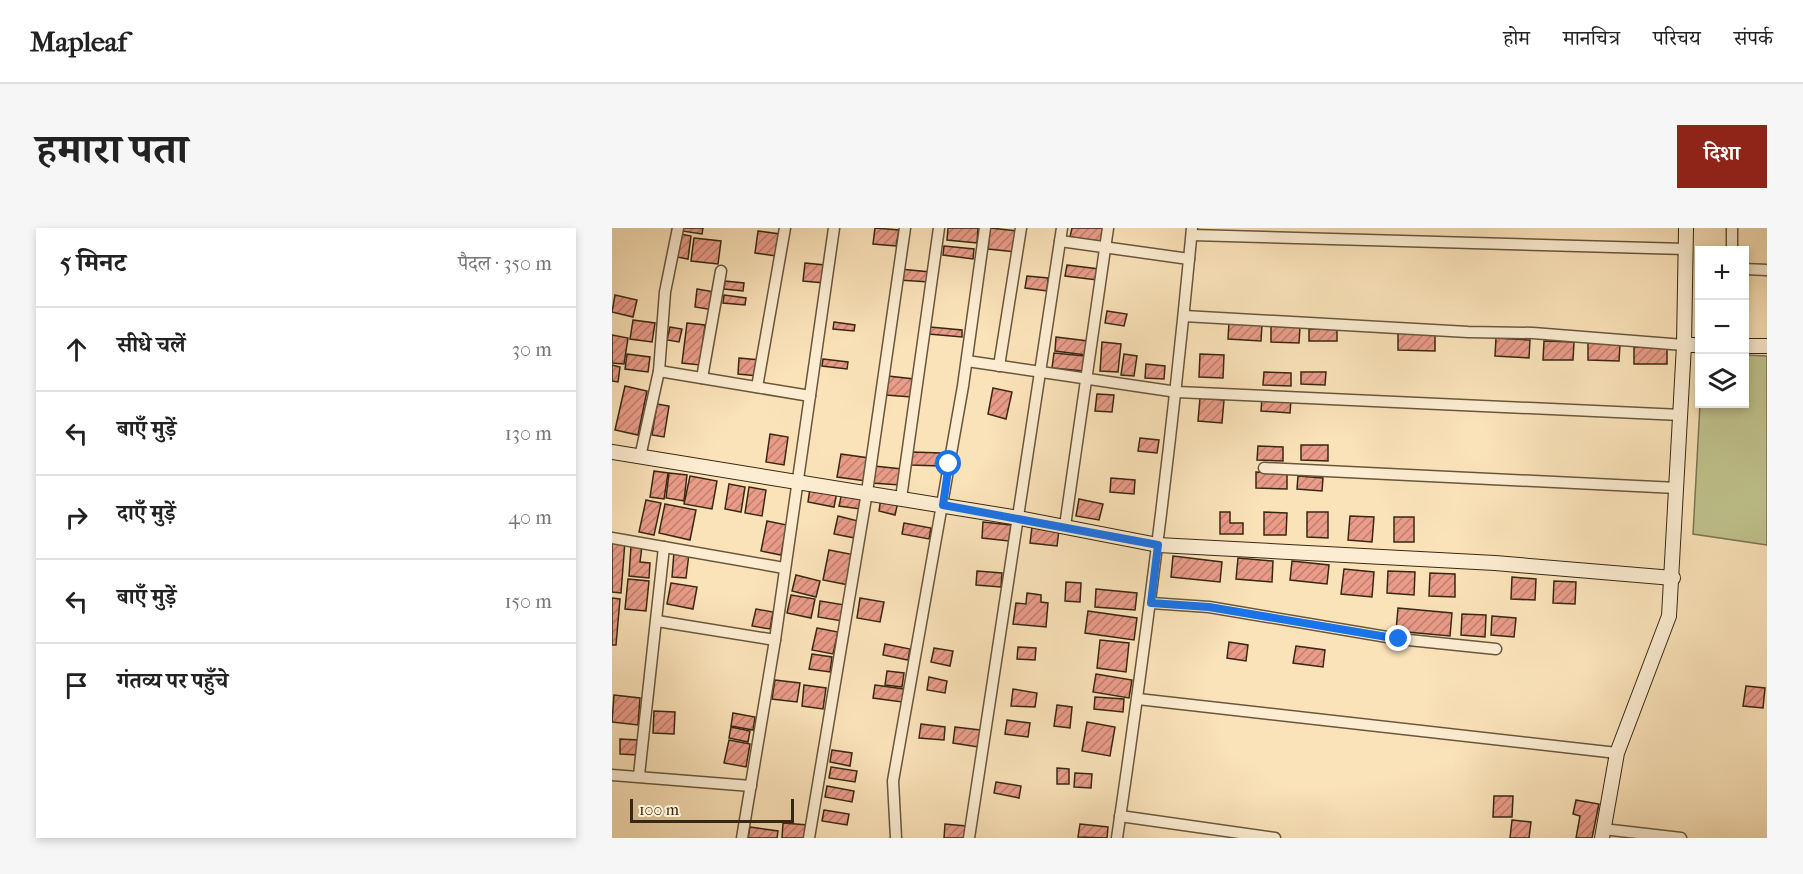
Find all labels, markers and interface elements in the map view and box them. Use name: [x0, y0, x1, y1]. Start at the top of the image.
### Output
text: Mapleaf: [30, 25, 127, 58]
text: होम: [1503, 26, 1530, 50]
text: मानचित्र: [1563, 26, 1620, 50]
text: परिचय: [1653, 26, 1701, 50]
text: संपर्क: [1734, 26, 1773, 50]
text: हमारा पता: [36, 125, 188, 174]
button: दिशा: [1677, 125, 1767, 188]
map controls: [1695, 246, 1749, 408]
button: +: [1695, 246, 1749, 300]
text: 5 मिनट: [60, 247, 126, 278]
text: पैदल · 350 m: [458, 252, 552, 275]
button: −: [1695, 300, 1749, 354]
text: सीधे चलें: [117, 332, 186, 358]
icon: ahead: [60, 333, 93, 366]
text: 30 m: [512, 338, 552, 361]
button: layers: [1695, 354, 1749, 408]
text: बाएँ मुड़ें: [117, 416, 176, 442]
icon: left: [60, 417, 93, 450]
text: 130 m: [505, 422, 552, 445]
route start: [935, 450, 961, 476]
text: दाएँ मुड़ें: [117, 500, 176, 526]
icon: right: [60, 501, 93, 534]
text: 40 m: [508, 506, 552, 529]
text: बाएँ मुड़ें: [117, 584, 176, 610]
icon: left: [60, 585, 93, 618]
text: 150 m: [504, 590, 552, 613]
route end: [1385, 625, 1411, 651]
text: गंतव्य पर पहुँचे: [117, 668, 228, 694]
icon: arrive: [60, 669, 93, 702]
scale bar: [630, 796, 794, 824]
text: 100 m: [639, 800, 679, 819]

